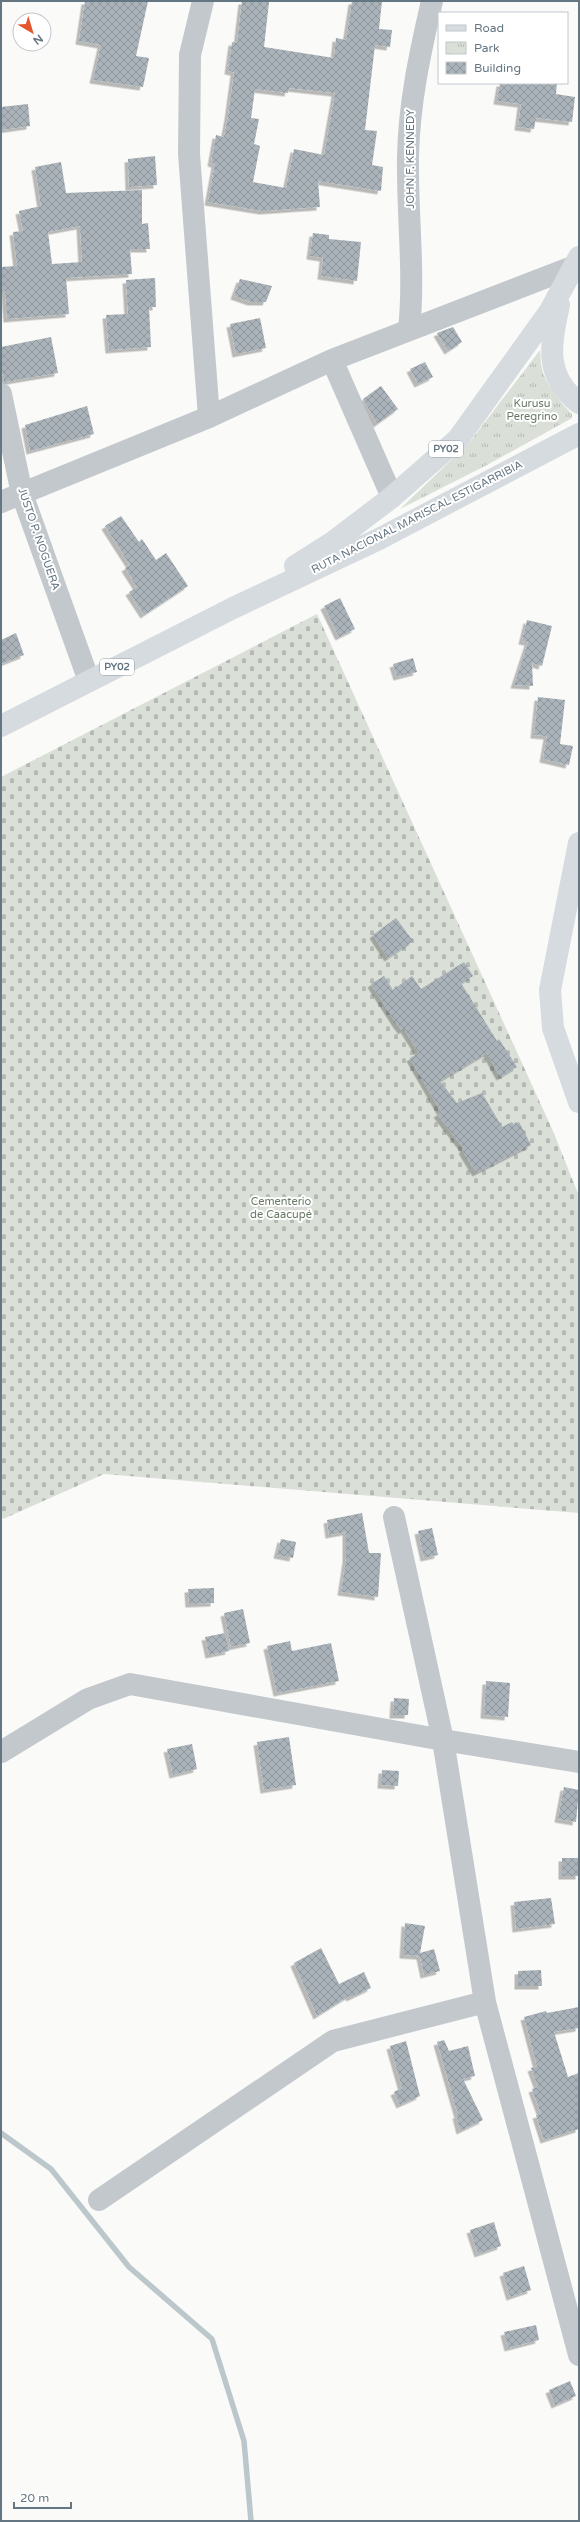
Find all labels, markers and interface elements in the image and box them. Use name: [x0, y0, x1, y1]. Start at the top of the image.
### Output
north arrow: [12, 12, 52, 52]
legend: [438, 12, 568, 84]
text: Road: [474, 21, 504, 35]
text: N: [30, 32, 45, 47]
text: Park: [474, 41, 500, 55]
text: Building: [474, 61, 521, 75]
street label: JOHN F. KENNEDY: [404, 109, 417, 209]
park label: Kurusu Peregrino: [506, 397, 558, 423]
road number: PY02: [429, 441, 463, 457]
street label: RUTA NACIONAL MARISCAL ESTIGARRIBIA: [309, 458, 525, 576]
street label: JUSTO P. NOGUERA: [15, 486, 63, 592]
road number: PY02: [100, 659, 134, 675]
park label: Cementerio de Caacupé: [250, 1195, 312, 1221]
scale bar: [14, 2484, 71, 2510]
text: 20 m: [20, 2491, 49, 2505]

